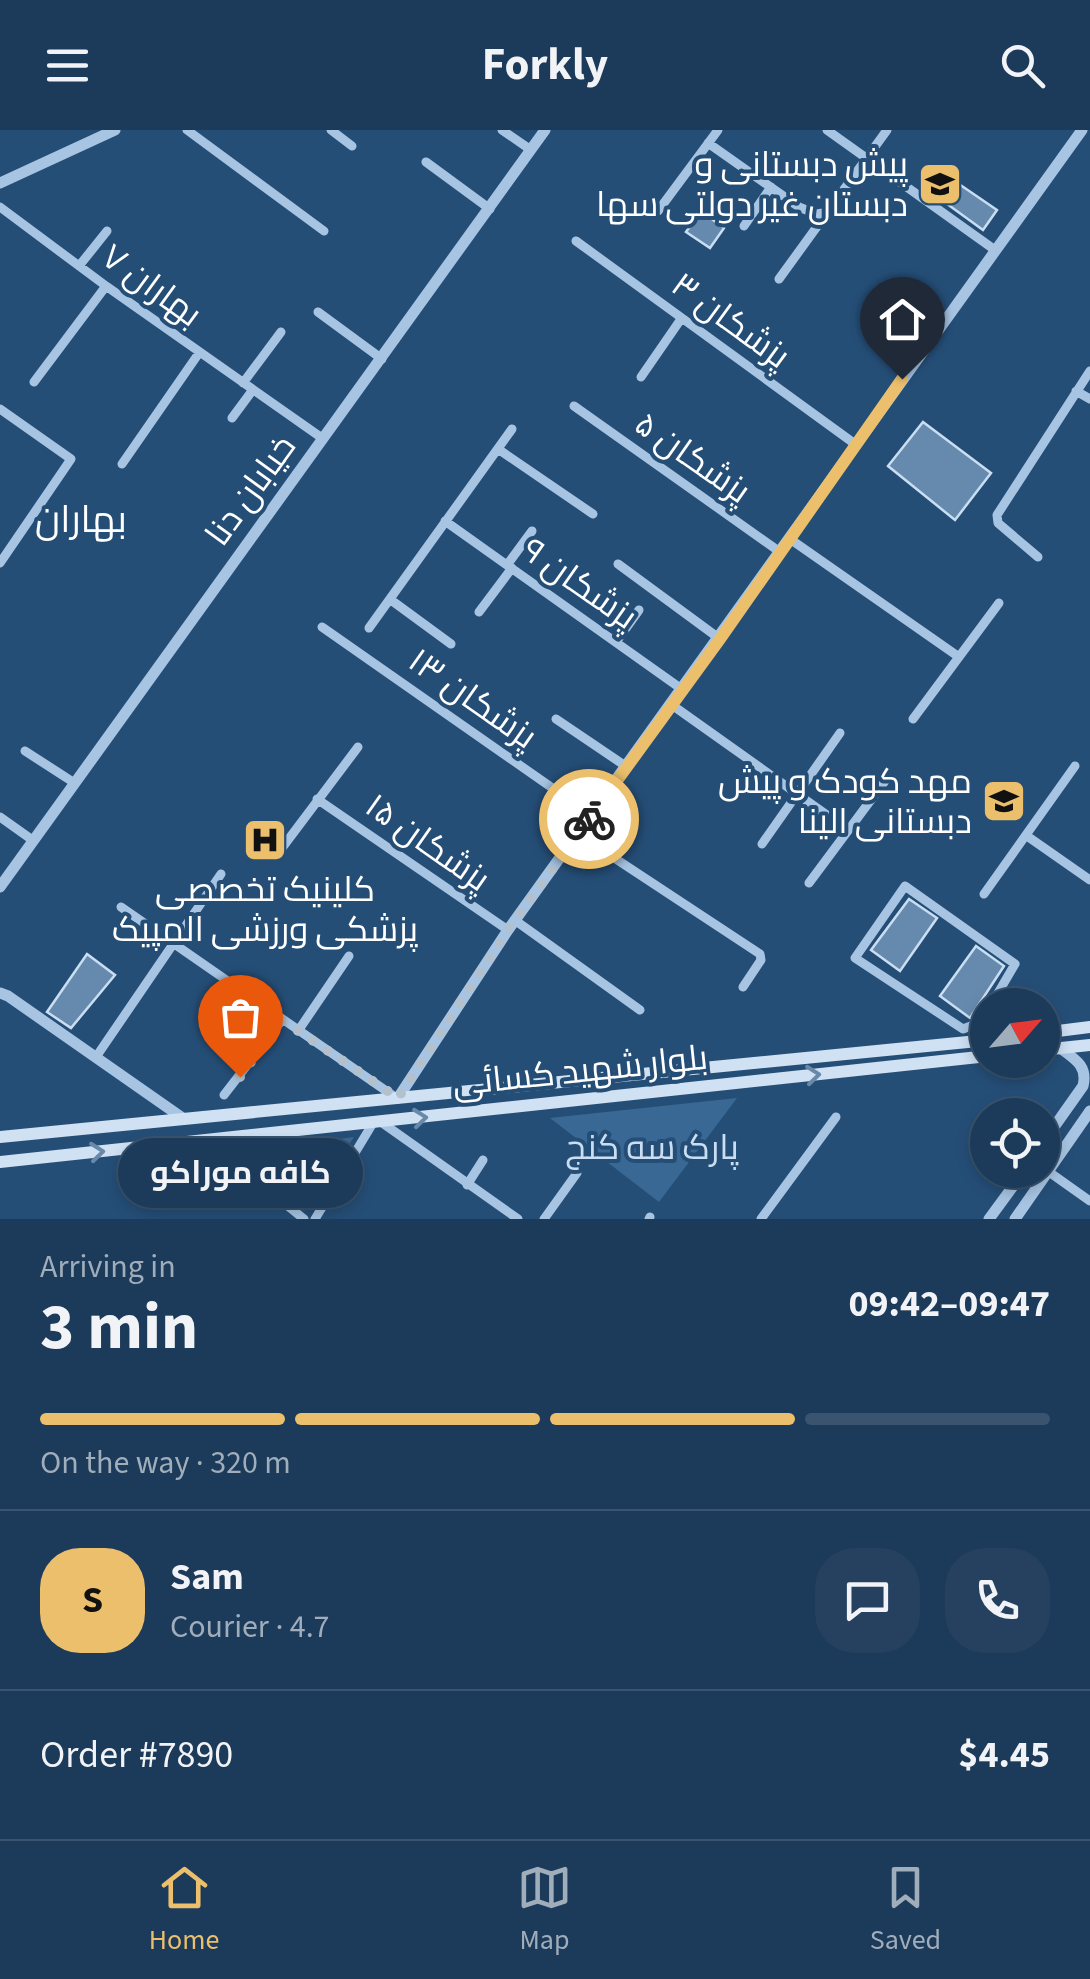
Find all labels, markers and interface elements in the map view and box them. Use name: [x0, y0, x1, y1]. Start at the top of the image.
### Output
text: Forkly: [482, 33, 608, 97]
icon: menu: [40, 38, 95, 93]
icon: search: [995, 38, 1050, 93]
place label: پیش دبستانی و دبستان غیر دولتی سها: [596, 140, 908, 230]
school or university icon: پیش دبستانی و دبستان غیر دولتی سها: [917, 161, 963, 207]
street label: ۷ بهاران: [91, 232, 212, 339]
street label: ۳ پزشکان: [661, 261, 800, 381]
pin: [860, 277, 945, 380]
icon: home: [875, 292, 930, 347]
street label: ۵ پزشکان: [624, 400, 761, 516]
street label: خیابان دنا: [193, 425, 308, 556]
district label: بهاران: [35, 493, 127, 547]
street label: ۹ پزشکان: [512, 526, 647, 642]
street label: ۱۳ پزشکان: [398, 636, 547, 761]
place label: مهد کودک و پیش دبستانی الینا: [718, 757, 972, 847]
courier: [539, 769, 639, 869]
school or university icon: مهد کودک و پیش دبستانی الینا: [981, 778, 1027, 824]
street label: ۱۵ پزشکان: [355, 781, 500, 904]
icon: bike: [562, 792, 617, 847]
hospital icon: کلینیک تخصصی پزشکی ورزشی المپیک: [242, 817, 288, 863]
place label: کلینیک تخصصی پزشکی ورزشی المپیک: [112, 865, 418, 955]
pin: [198, 975, 283, 1078]
north arrow: [970, 988, 1060, 1078]
map controls: [970, 988, 1060, 1188]
icon: bag: [213, 990, 268, 1045]
street label: بلوار شهید کسائی: [450, 1033, 710, 1109]
one-way arrow: [805, 1065, 821, 1086]
button: locate: [970, 1098, 1060, 1188]
one-way arrow: [413, 1108, 429, 1129]
park label: پارک سه کنج: [565, 1123, 739, 1173]
callout: کافه موراکو: [118, 1137, 362, 1207]
one-way arrow: [89, 1142, 105, 1163]
text: کافه موراکو: [150, 1150, 331, 1196]
text: Arriving in: [40, 1244, 176, 1290]
text: 09:42–09:47: [848, 1277, 1050, 1331]
text: 3 min: [40, 1281, 198, 1374]
text: On the way · 320 m: [40, 1440, 291, 1486]
button: chat: [815, 1548, 920, 1653]
button: phone: [945, 1548, 1050, 1653]
text: Sam: [170, 1550, 244, 1604]
text: S: [82, 1573, 103, 1627]
text: Courier · 4.7: [170, 1604, 330, 1650]
text: Order #7890: [40, 1728, 233, 1782]
text: $4.45: [958, 1728, 1050, 1782]
tab: Home: [149, 1860, 219, 1960]
tab: Map: [517, 1860, 572, 1960]
tab: Saved: [870, 1860, 941, 1960]

